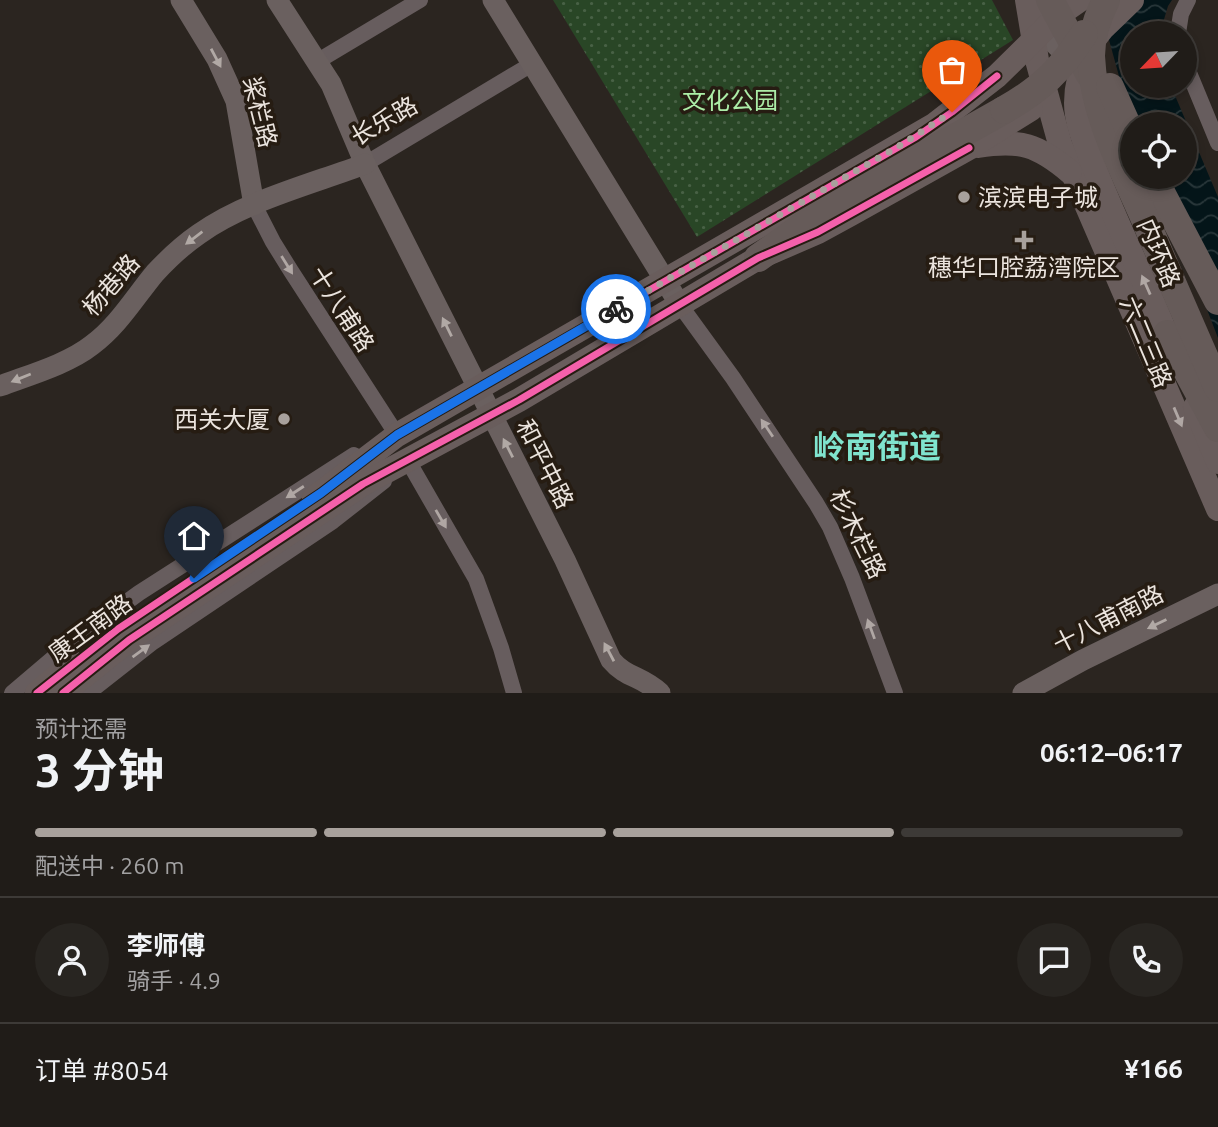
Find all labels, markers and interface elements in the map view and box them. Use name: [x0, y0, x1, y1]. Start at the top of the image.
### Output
north arrow: [1120, 21, 1197, 98]
map controls: [1120, 21, 1197, 189]
pin: [922, 40, 982, 112]
one-way arrow: [211, 48, 222, 68]
icon: bag: [933, 51, 971, 89]
street label: 桨栏路: [238, 74, 282, 150]
park label: 文化公园: [682, 87, 778, 114]
street label: 长乐路: [346, 91, 422, 151]
button: locate: [1120, 112, 1197, 189]
place label: 滨滨电子城: [978, 184, 1098, 211]
marker: 滨滨电子城: [956, 189, 972, 205]
street label: 内环路: [1133, 215, 1185, 291]
marker: 穗华口腔荔湾院区: [1014, 230, 1034, 250]
one-way arrow: [185, 231, 204, 245]
street label: 杨巷路: [77, 249, 145, 321]
place label: 穗华口腔荔湾院区: [928, 254, 1120, 281]
one-way arrow: [280, 255, 293, 275]
street label: 十八甫路: [305, 261, 379, 357]
courier: [581, 274, 651, 344]
one-way arrow: [1140, 275, 1152, 295]
icon: bike: [597, 290, 635, 328]
street label: 六二三路: [1115, 293, 1177, 391]
one-way arrow: [441, 317, 453, 338]
one-way arrow: [11, 373, 32, 384]
place label: 西关大厦: [174, 406, 270, 433]
one-way arrow: [1172, 407, 1184, 427]
marker: 西关大厦: [276, 411, 292, 427]
street label: 和平中路: [511, 415, 579, 513]
one-way arrow: [760, 419, 773, 438]
district label: 岭南街道: [813, 428, 941, 464]
one-way arrow: [502, 438, 514, 458]
street label: 杉木栏路: [825, 485, 891, 583]
one-way arrow: [285, 486, 305, 499]
pin: [164, 506, 224, 578]
one-way arrow: [435, 509, 447, 528]
icon: home: [175, 517, 213, 555]
street label: 十八甫南路: [1048, 580, 1168, 658]
street label: 康王南路: [43, 589, 137, 667]
one-way arrow: [1147, 618, 1167, 629]
one-way arrow: [865, 619, 876, 640]
one-way arrow: [603, 642, 615, 662]
one-way arrow: [132, 644, 150, 658]
text: 预计还需: [35, 716, 127, 741]
text: 06:12–06:17: [1040, 738, 1183, 767]
text: 3 分钟: [35, 744, 164, 796]
text: 配送中 · 260 m: [35, 853, 184, 878]
button: person: [35, 923, 109, 997]
button: chat: [1017, 923, 1091, 997]
button: phone: [1109, 923, 1183, 997]
text: 李师傅: [127, 931, 205, 960]
text: 骑手 · 4.9: [127, 968, 221, 993]
text: ¥166: [1124, 1054, 1183, 1083]
text: 订单 #8054: [35, 1056, 169, 1085]

